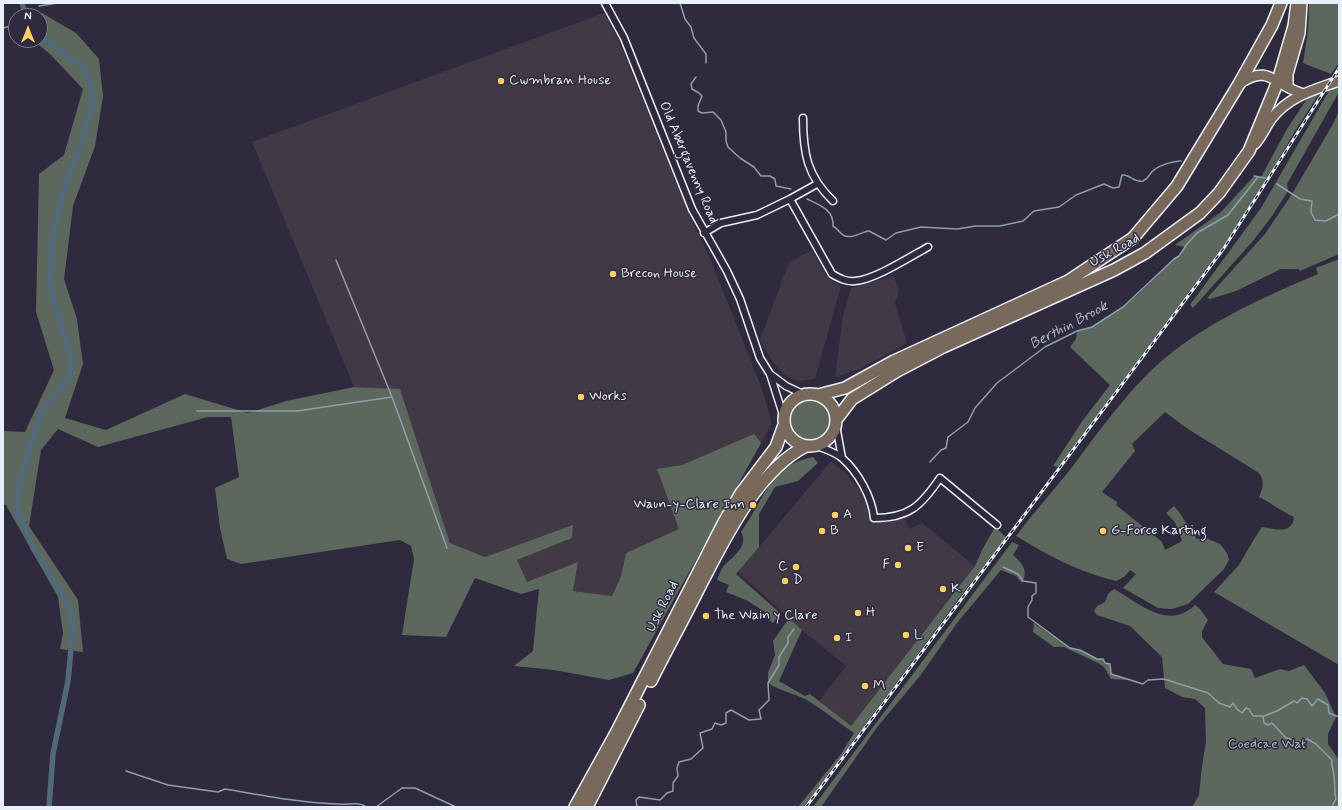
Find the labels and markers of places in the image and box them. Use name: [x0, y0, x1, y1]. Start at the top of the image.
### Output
place label: Cwmbran House: [509, 73, 611, 89]
marker: Cwmbran House: [496, 76, 506, 86]
place label: Brecon House: [621, 266, 697, 282]
marker: Brecon House: [608, 269, 618, 279]
place label: Works: [589, 389, 627, 405]
marker: Works: [576, 392, 586, 402]
place label: Waun-y-Clare Inn: [633, 497, 745, 513]
marker: Waun-y-Clare Inn: [748, 500, 758, 510]
place label: A: [843, 507, 852, 523]
marker: A: [830, 510, 840, 520]
place label: B: [830, 523, 839, 539]
place label: G-Force Karting: [1111, 523, 1207, 539]
marker: B: [817, 526, 827, 536]
marker: G-Force Karting: [1098, 526, 1108, 536]
place label: E: [916, 540, 924, 556]
marker: E: [903, 543, 913, 553]
place label: F: [883, 557, 890, 573]
place label: C: [778, 559, 788, 575]
marker: F: [893, 560, 903, 570]
marker: C: [791, 562, 801, 572]
place label: D: [793, 573, 803, 589]
marker: D: [780, 576, 790, 586]
place label: K: [951, 581, 961, 597]
marker: K: [938, 584, 948, 594]
place label: H: [866, 605, 875, 621]
place label: The Wain y Clare: [714, 608, 818, 624]
marker: H: [853, 608, 863, 618]
marker: The Wain y Clare: [701, 611, 711, 621]
place label: L: [914, 627, 923, 643]
place label: I: [845, 630, 852, 646]
marker: L: [901, 630, 911, 640]
marker: I: [832, 633, 842, 643]
place label: M: [873, 678, 885, 694]
marker: M: [860, 681, 870, 691]

